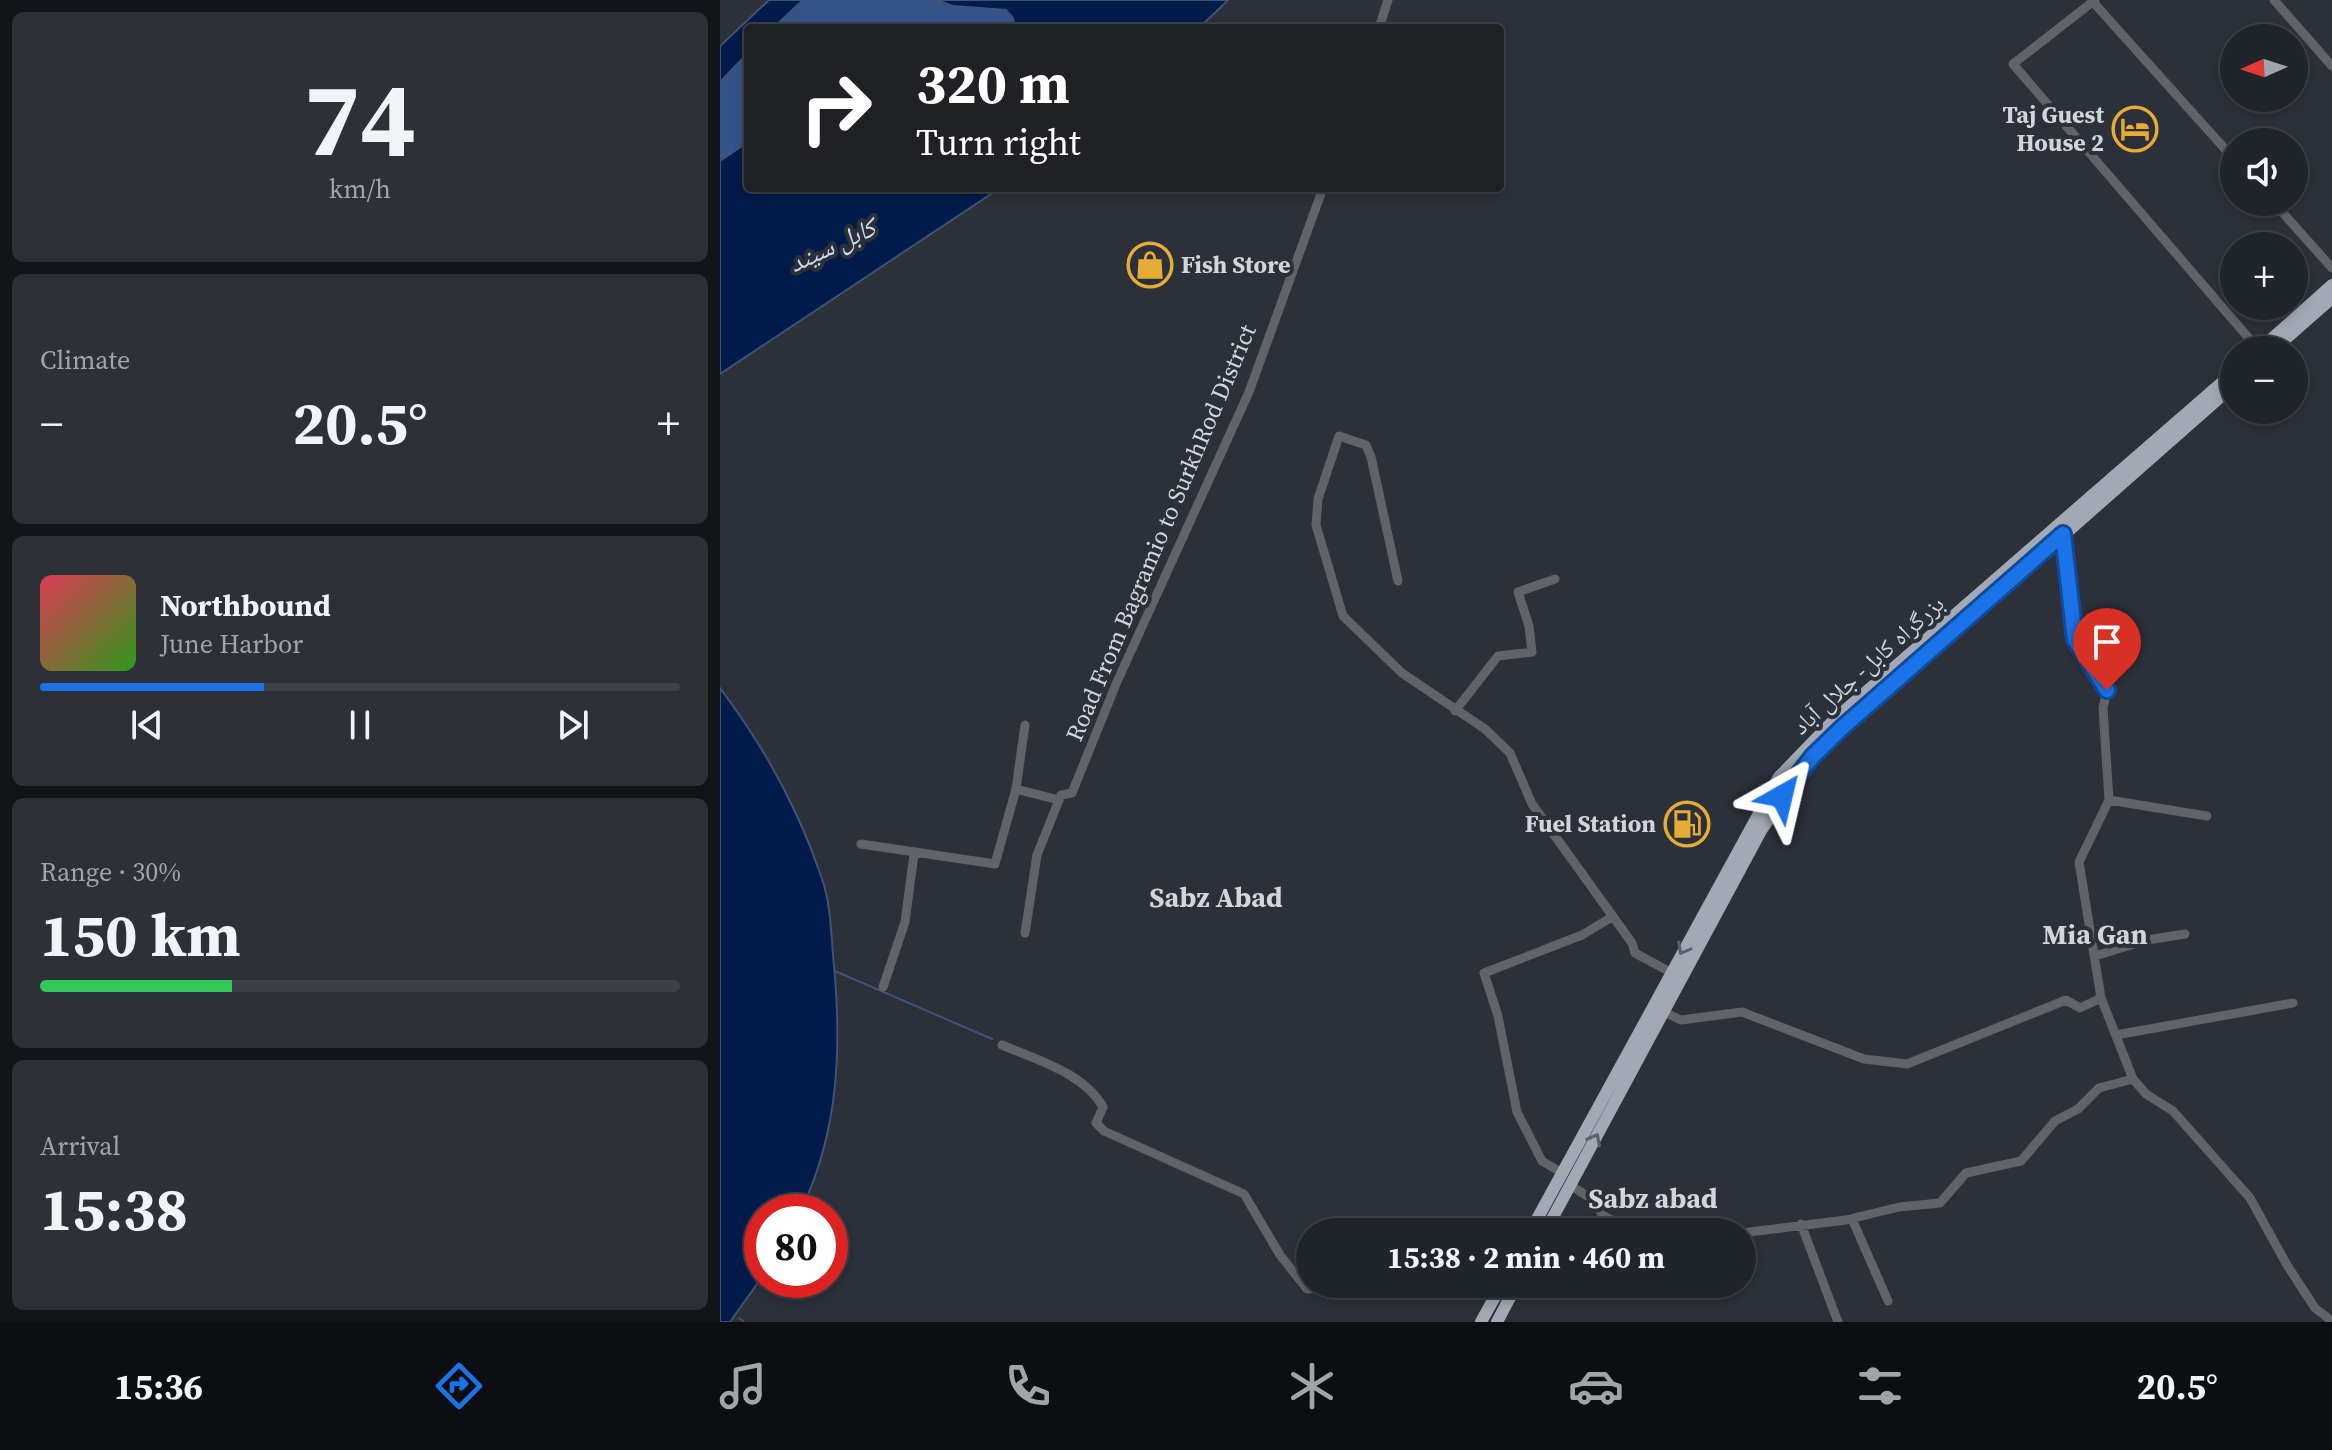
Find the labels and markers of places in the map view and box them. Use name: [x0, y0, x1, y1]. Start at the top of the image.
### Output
place label: Taj Guest House 2: [2002, 98, 2104, 159]
hotel icon: Taj Guest House 2: [2111, 105, 2159, 153]
shop icon: Fish Store: [1126, 241, 1174, 289]
place label: Fish Store: [1181, 248, 1290, 281]
pin: [2073, 608, 2141, 690]
fuel station icon: Fuel Station: [1663, 800, 1711, 848]
place label: Fuel Station: [1525, 807, 1656, 840]

